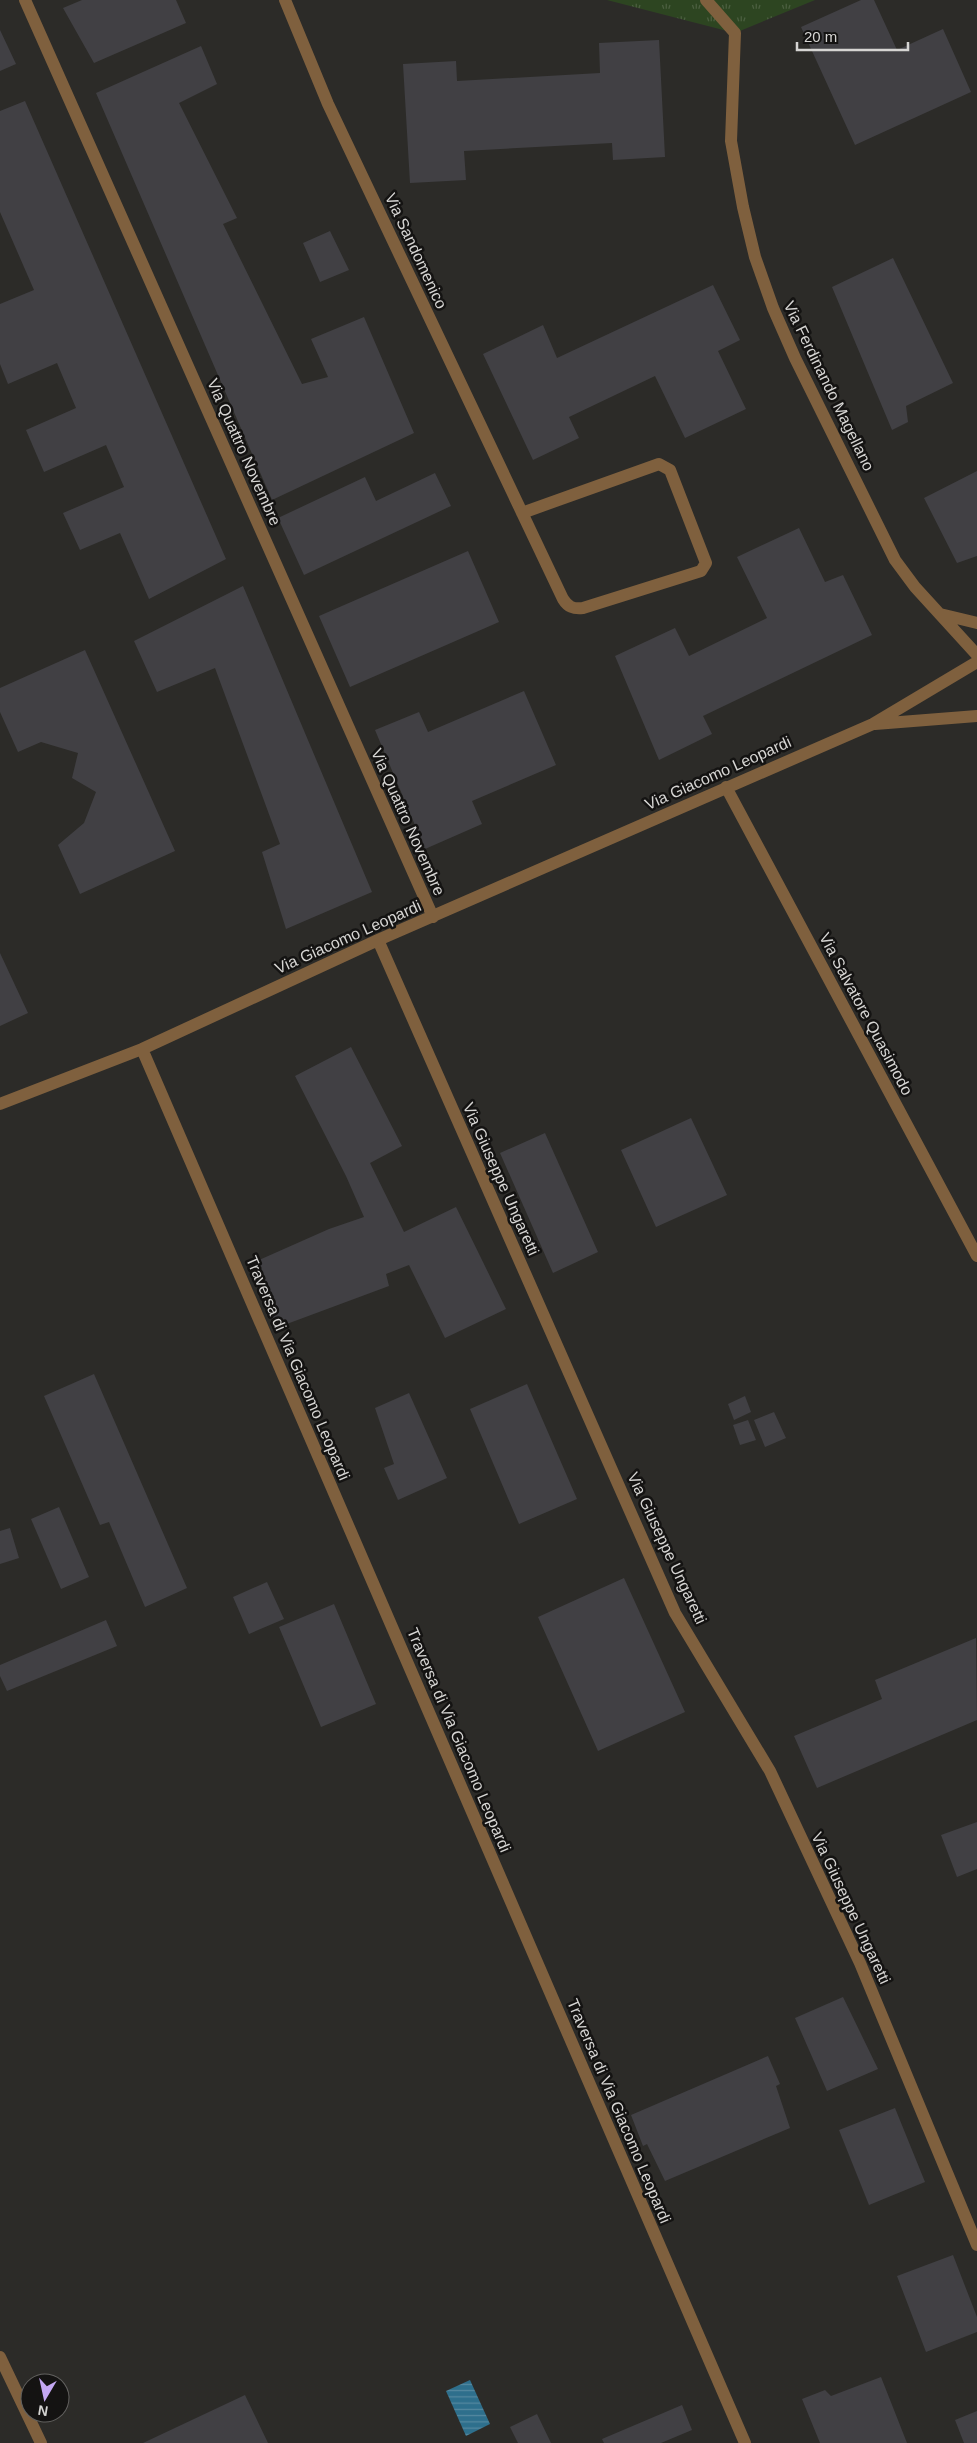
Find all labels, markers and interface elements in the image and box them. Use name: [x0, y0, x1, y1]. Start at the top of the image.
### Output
scale bar: [797, 20, 908, 52]
text: 20 m: [804, 28, 837, 45]
street label: Via Sandomenico: [382, 191, 450, 311]
street label: Via Ferdinando Magellano: [780, 298, 878, 474]
street label: Via Quattro Novembre: [204, 376, 284, 528]
street label: Via Giacomo Leopardi: [642, 733, 794, 813]
street label: Via Quattro Novembre: [368, 746, 448, 898]
street label: Via Giacomo Leopardi: [272, 897, 424, 977]
street label: Via Salvatore Quasimodo: [816, 930, 916, 1098]
street label: Via Giuseppe Ungaretti: [460, 1100, 542, 1258]
street label: Traversa di Via Giacomo Leopardi: [243, 1253, 353, 1483]
street label: Via Giuseppe Ungaretti: [624, 1470, 710, 1626]
street label: Traversa di Via Giacomo Leopardi: [404, 1625, 514, 1855]
street label: Via Giuseppe Ungaretti: [808, 1830, 894, 1986]
street label: Traversa di Via Giacomo Leopardi: [564, 1996, 674, 2226]
north arrow: [20, 2373, 70, 2423]
text: N: [37, 2402, 49, 2420]

